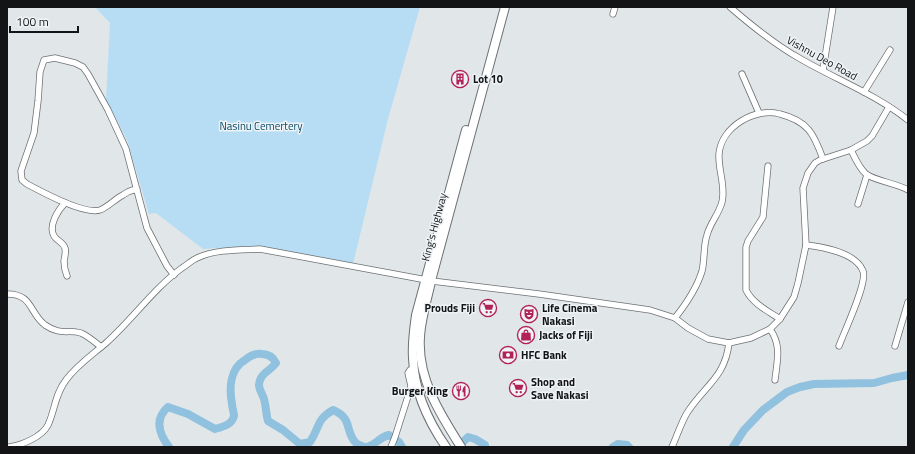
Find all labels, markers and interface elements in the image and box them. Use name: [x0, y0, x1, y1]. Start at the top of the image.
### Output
scale bar: [10, 8, 78, 34]
text: 100 m: [16, 12, 49, 31]
street label: Vishnu Deo Road: [784, 32, 860, 84]
building icon: Lot 10: [450, 69, 470, 89]
place label: Lot 10: [473, 71, 503, 87]
park label: Nasinu Cemertery: [219, 118, 303, 134]
street label: King's Highway: [417, 190, 451, 263]
supermarket icon: Prouds Fiji: [478, 298, 498, 318]
place label: Prouds Fiji: [424, 300, 475, 316]
place label: Life Cinema Nakasi: [542, 300, 598, 329]
theatre icon: Life Cinema Nakasi: [519, 304, 539, 324]
shop icon: Jacks of Fiji: [516, 325, 536, 345]
place label: Jacks of Fiji: [539, 327, 593, 343]
bank icon: HFC Bank: [498, 345, 518, 365]
place label: HFC Bank: [521, 347, 567, 363]
place label: Shop and Save Nakasi: [531, 374, 589, 403]
supermarket icon: Shop and Save Nakasi: [508, 378, 528, 398]
restaurant icon: Burger King: [451, 381, 471, 401]
place label: Burger King: [392, 383, 448, 399]

